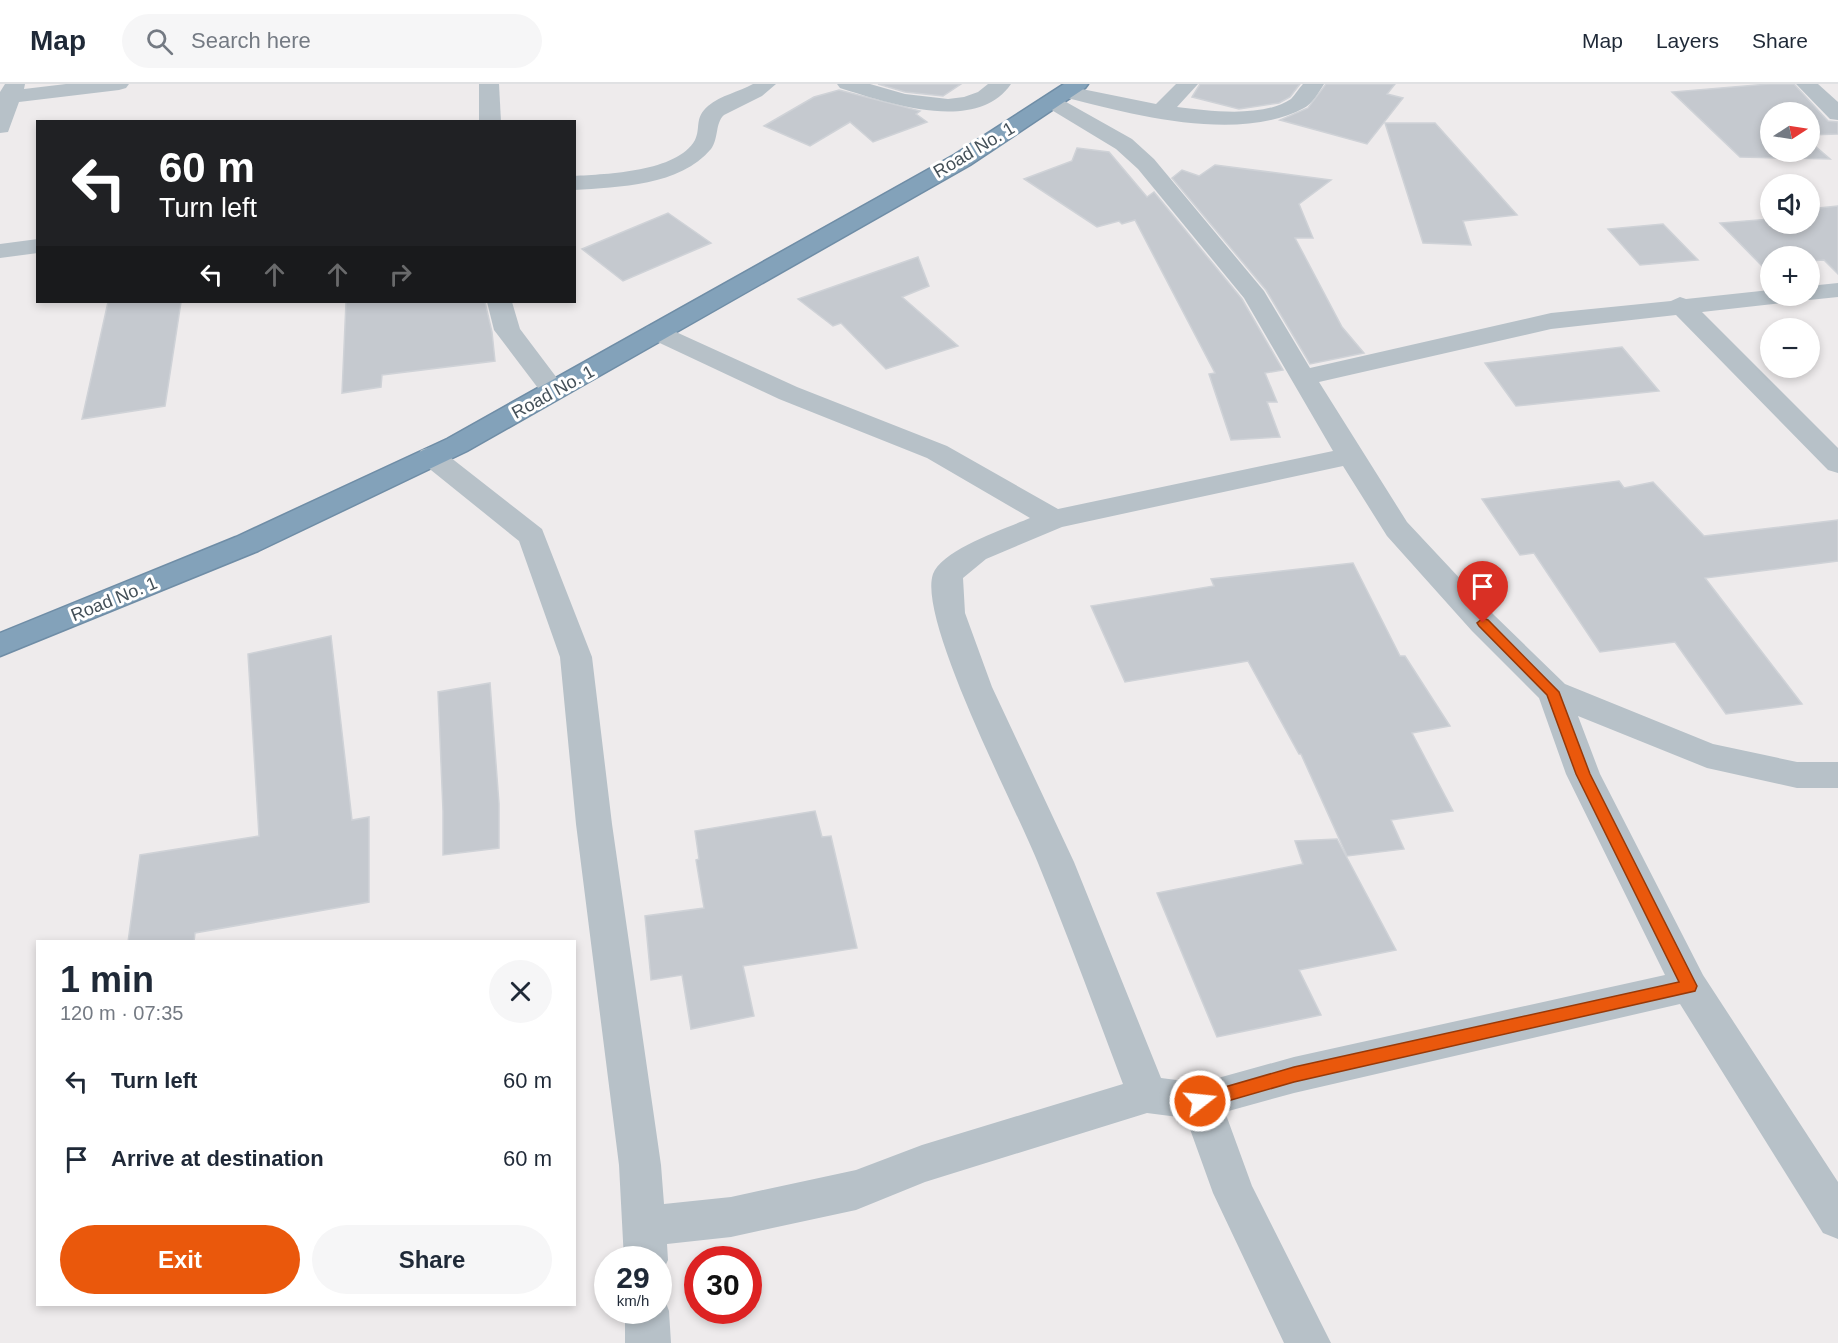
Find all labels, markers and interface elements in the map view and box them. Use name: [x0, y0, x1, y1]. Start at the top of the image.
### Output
search box: [122, 14, 542, 68]
text: Map: [30, 25, 86, 56]
icon: search: [143, 25, 176, 58]
text: Search here: [191, 28, 311, 53]
text: Map: [1582, 29, 1623, 52]
text: Layers: [1656, 29, 1719, 52]
text: Share: [1752, 29, 1808, 52]
north arrow: [1760, 102, 1820, 162]
map controls: [1760, 102, 1820, 378]
street label: Road No. 1: [930, 118, 1018, 182]
icon: left: [60, 144, 138, 222]
text: 60 m: [159, 144, 255, 191]
button: sound: [1760, 174, 1820, 234]
text: Turn left: [159, 193, 257, 223]
button: +: [1760, 246, 1820, 306]
icon: left: [195, 258, 228, 291]
icon: ahead: [258, 258, 291, 291]
icon: ahead: [321, 258, 354, 291]
icon: right: [384, 258, 417, 291]
button: −: [1760, 318, 1820, 378]
street label: Road No. 1: [508, 361, 598, 423]
pin: [1457, 561, 1508, 623]
icon: arrive: [1466, 570, 1499, 603]
street label: Road No. 1: [68, 573, 160, 625]
text: 1 min: [60, 959, 154, 1000]
button: close: [489, 960, 552, 1023]
text: 120 m · 07:35: [60, 1002, 183, 1024]
icon: left: [60, 1065, 93, 1098]
text: Turn left: [111, 1068, 197, 1093]
text: 60 m: [503, 1068, 552, 1093]
position arrow: [1168, 1069, 1232, 1133]
icon: arrive: [60, 1143, 93, 1176]
text: Arrive at destination: [111, 1146, 324, 1171]
text: 60 m: [503, 1146, 552, 1171]
button: Exit: [60, 1225, 300, 1294]
button: Share: [312, 1225, 552, 1294]
speed limit sign: 30: [684, 1246, 762, 1324]
text: 29: [616, 1261, 650, 1294]
text: km/h: [617, 1292, 649, 1309]

